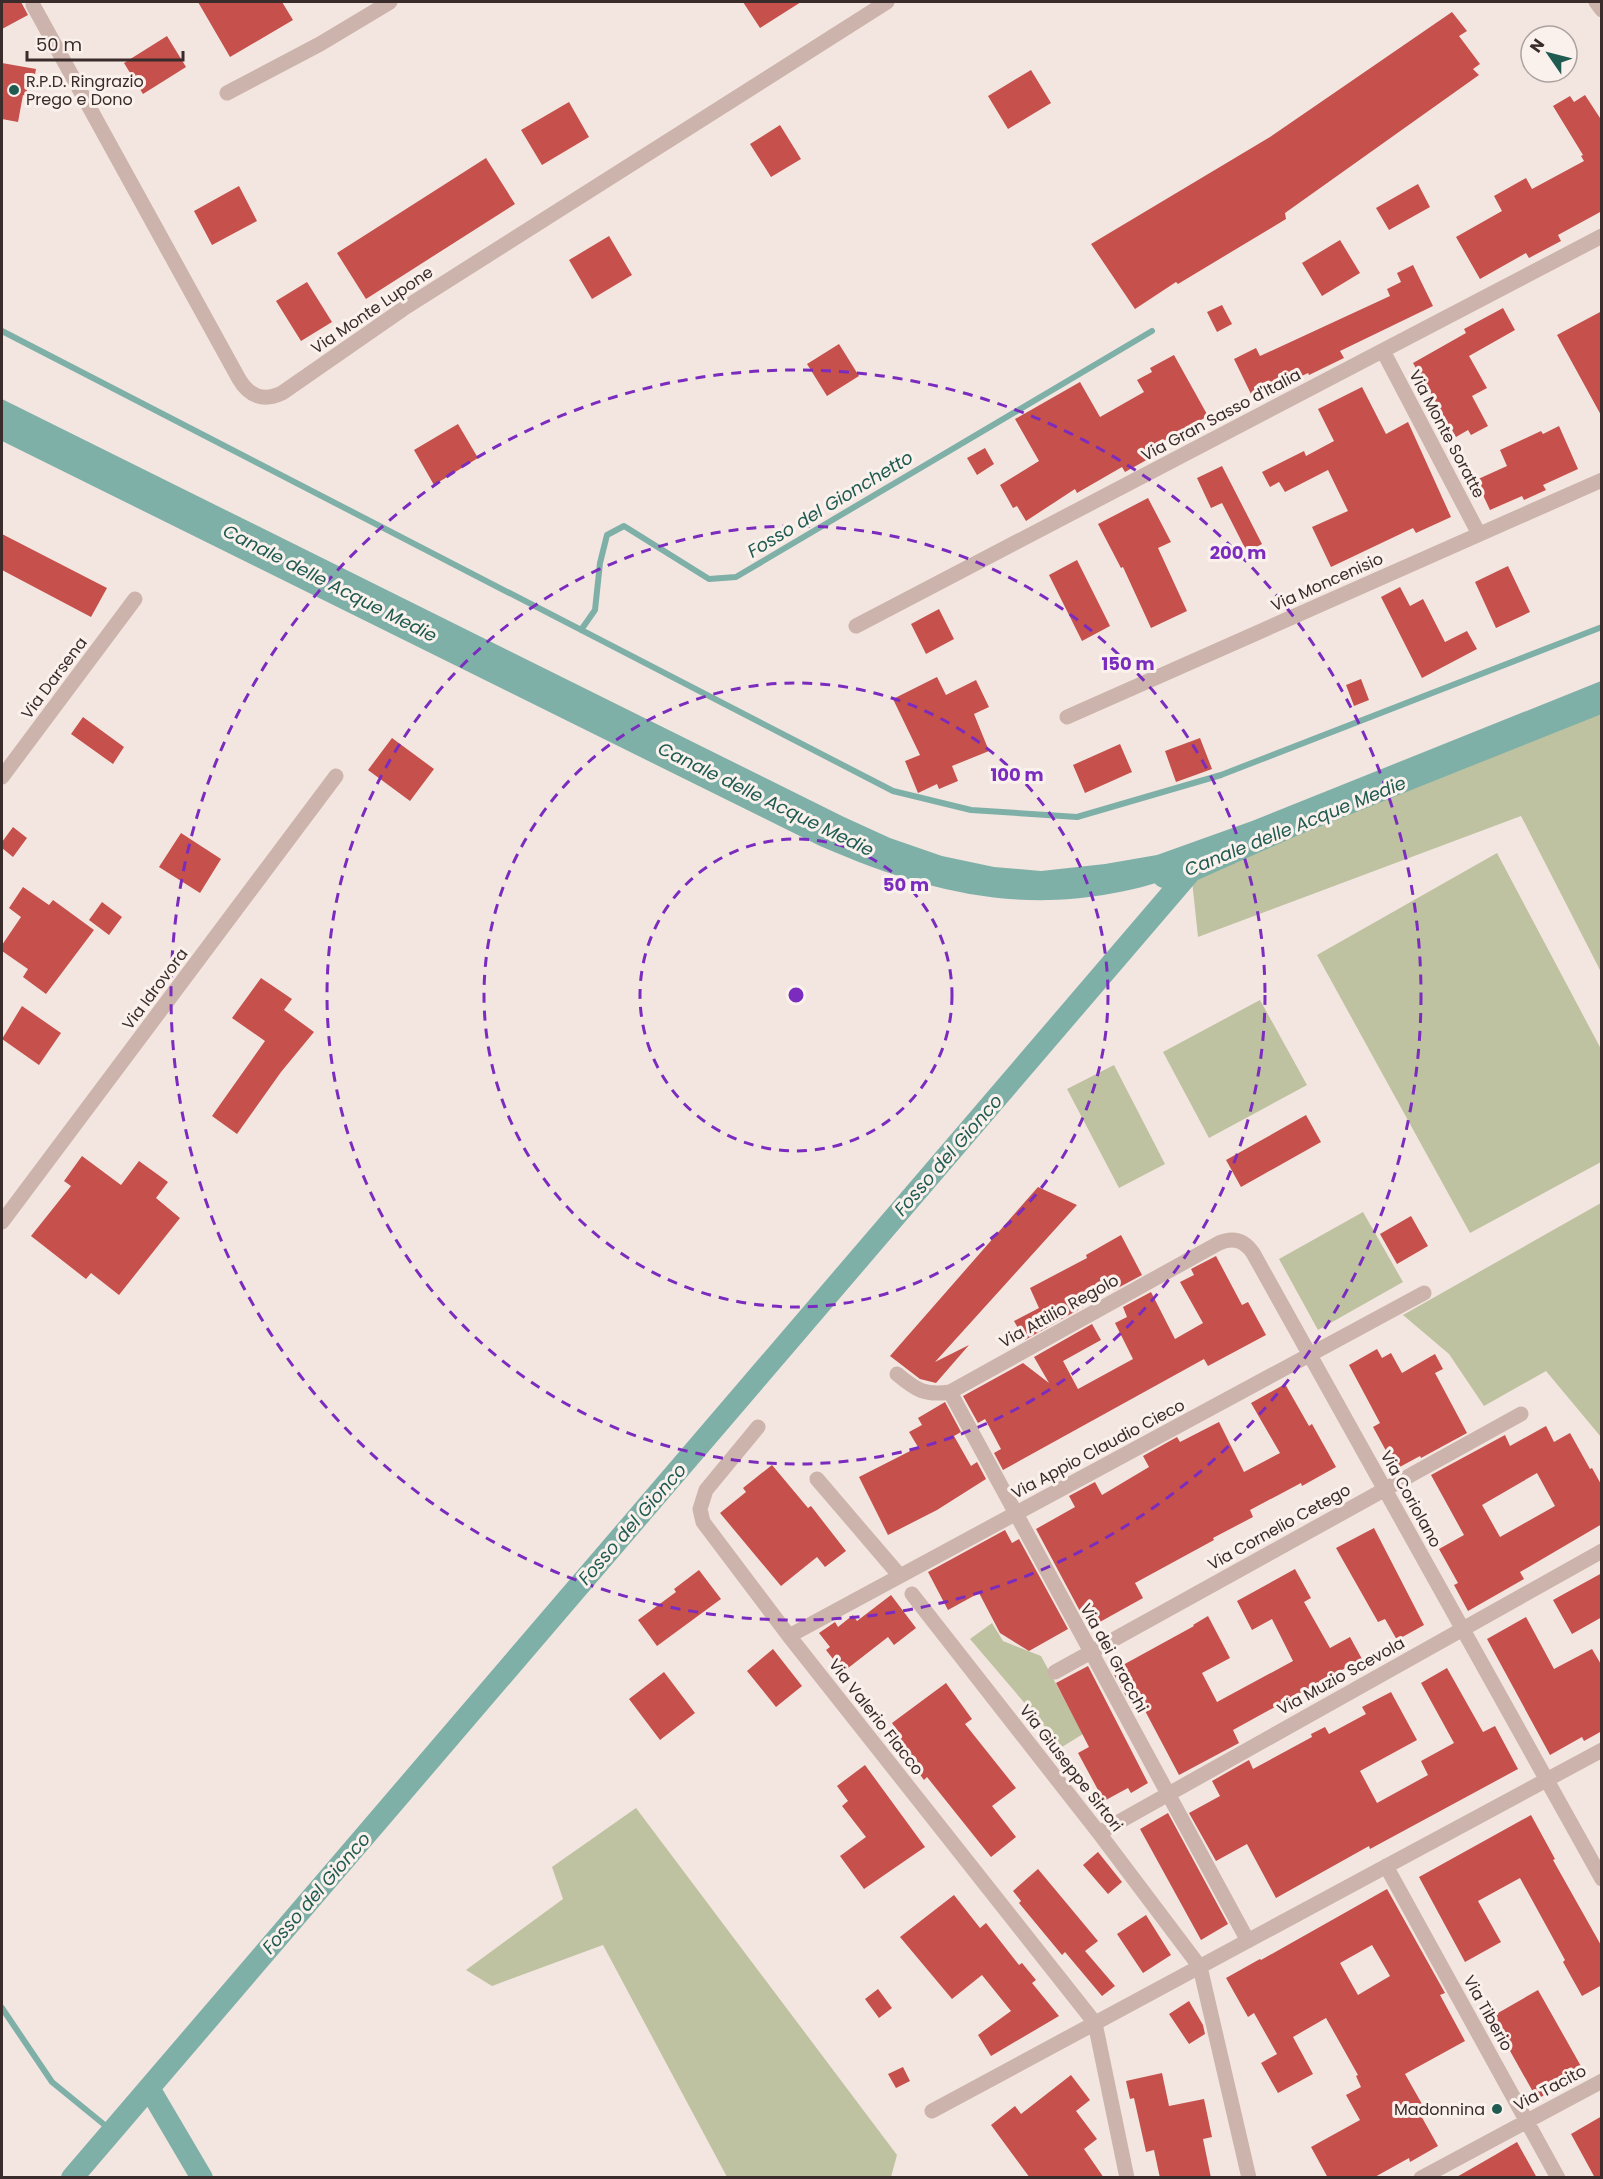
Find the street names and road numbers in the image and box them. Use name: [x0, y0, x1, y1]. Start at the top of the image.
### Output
street label: Via Monte Lupone: [307, 261, 438, 359]
street label: Via Gran Sasso d'Italia: [1137, 363, 1305, 467]
street label: Via Monte Soratte: [1403, 366, 1491, 502]
street label: Via Moncenisio: [1267, 547, 1387, 617]
street label: Via Darsena: [16, 632, 92, 724]
street label: Via Idrovora: [117, 943, 193, 1035]
street label: Via Attilio Regolo: [995, 1269, 1123, 1353]
street label: Via Appio Claudio Cieco: [1007, 1393, 1189, 1505]
street label: Via Coriolano: [1375, 1446, 1447, 1552]
street label: Via Cornelio Cetego: [1203, 1478, 1355, 1576]
street label: Via dei Gracchi: [1074, 1599, 1154, 1717]
street label: Via Muzio Scevola: [1273, 1631, 1409, 1721]
street label: Via Valerio Flacco: [823, 1654, 929, 1780]
street label: Via Giuseppe Sirtori: [1014, 1700, 1128, 1836]
street label: Via Tiberio: [1458, 1971, 1518, 2055]
street label: Via Tacito: [1510, 2059, 1590, 2117]

